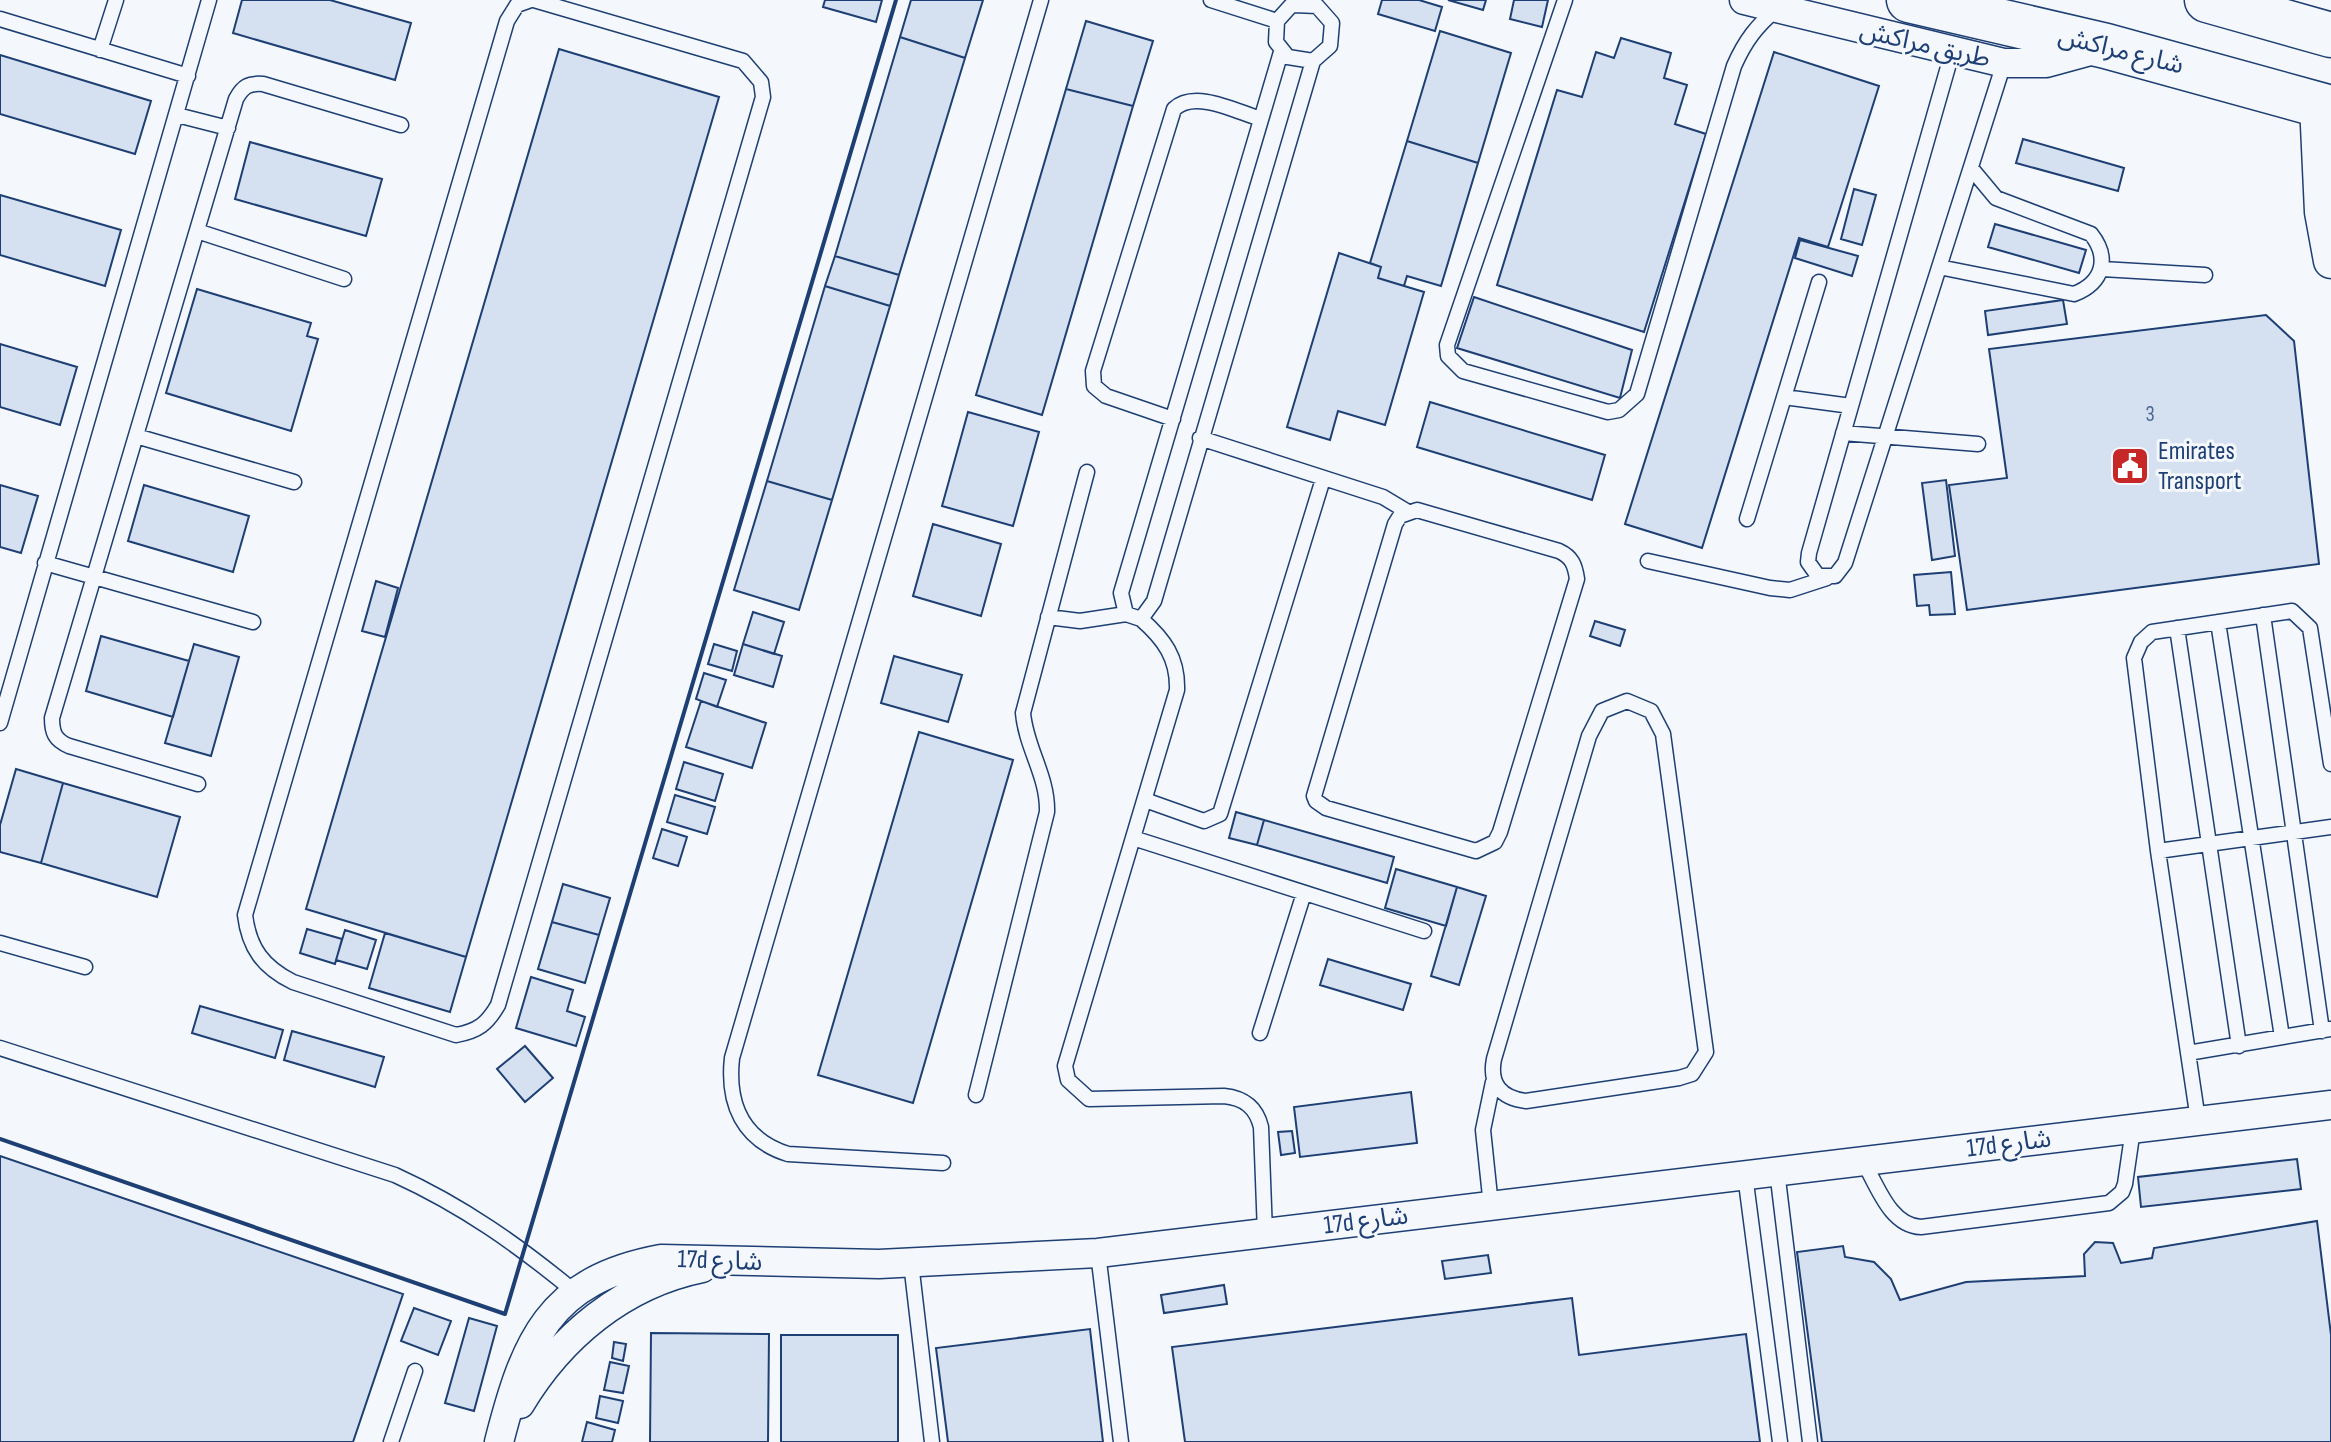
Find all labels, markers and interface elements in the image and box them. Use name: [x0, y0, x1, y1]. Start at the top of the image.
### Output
street label: طريق مراكش: [1857, 15, 1993, 75]
street label: شارع مراكش: [2055, 20, 2187, 83]
house number: 3: [2145, 401, 2155, 428]
place label: Emirates Transport: [2158, 436, 2241, 497]
public building icon: Emirates Transport: [2109, 445, 2151, 487]
street label: 17d شارع: [1965, 1123, 2053, 1167]
street label: 17d شارع: [1322, 1200, 1410, 1244]
street label: 17d شارع: [677, 1244, 763, 1280]

